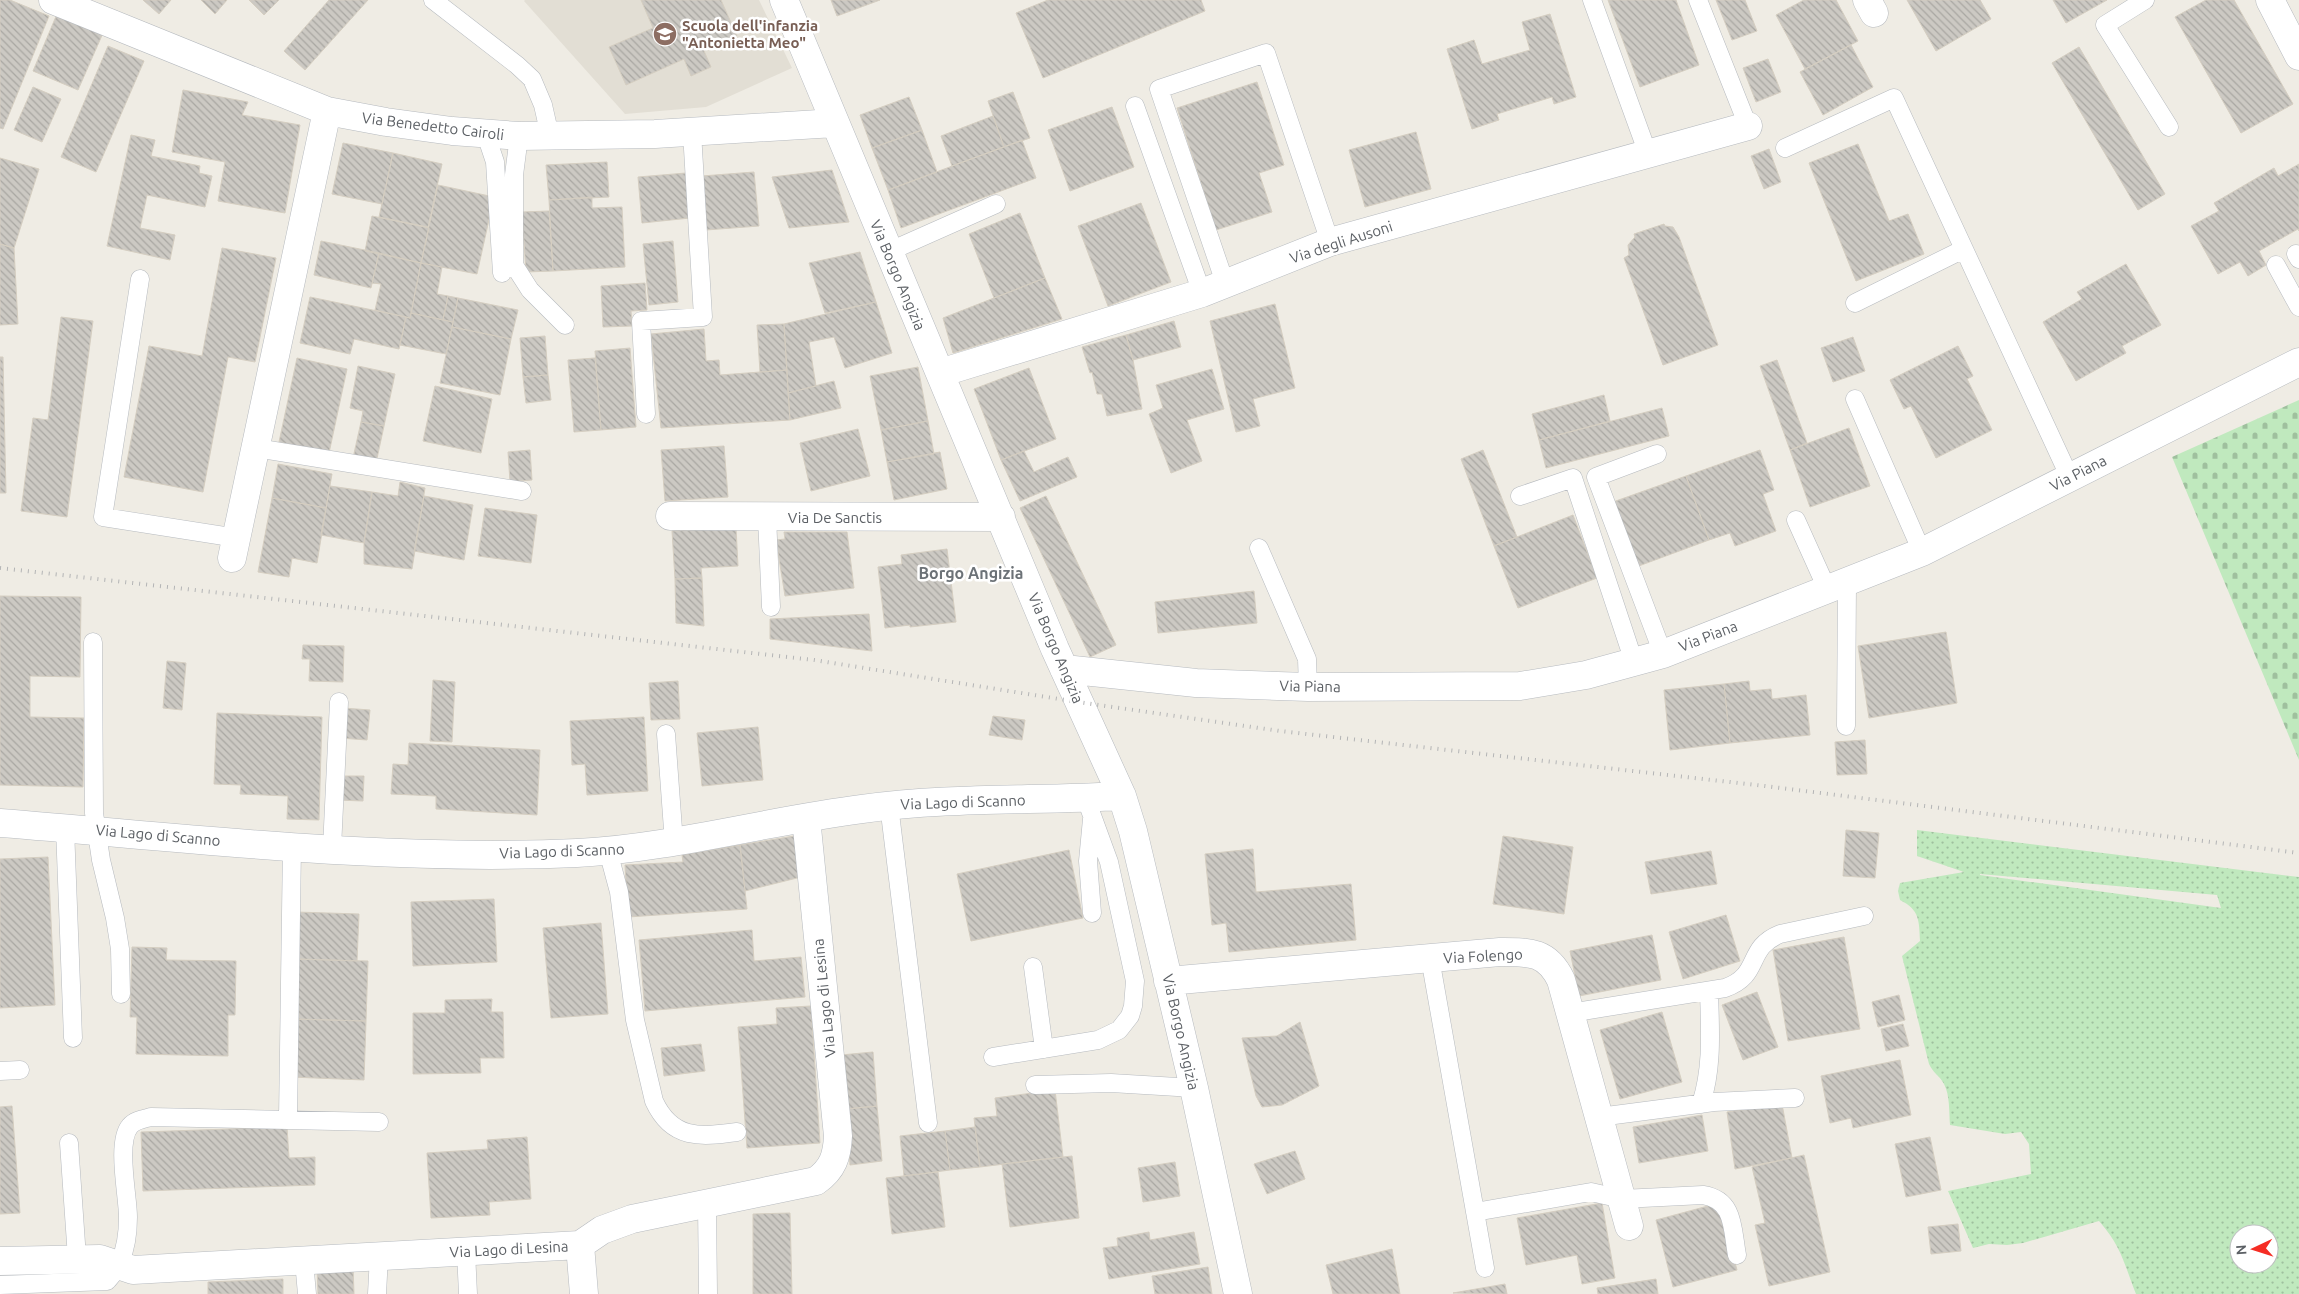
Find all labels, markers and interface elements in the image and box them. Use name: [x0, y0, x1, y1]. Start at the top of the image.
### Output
place label: Scuola dell'infanzia "Antonietta Meo": [682, 17, 818, 51]
school or university icon: Scuola dell'infanzia "Antonietta Meo": [652, 21, 678, 47]
street label: Via Benedetto Cairoli: [361, 109, 505, 143]
street label: Via Borgo Angizia: [867, 217, 929, 333]
street label: Via degli Ausoni: [1287, 217, 1395, 267]
street label: Via Piana: [2047, 451, 2109, 495]
street label: Via De Sanctis: [788, 509, 882, 526]
district label: Borgo Angizia: [919, 564, 1024, 582]
street label: Via Borgo Angizia: [1025, 590, 1087, 706]
street label: Via Piana: [1676, 617, 1740, 655]
street label: Via Piana: [1279, 677, 1341, 695]
street label: Via Lago di Scanno: [900, 791, 1026, 813]
street label: Via Lago di Scanno: [95, 821, 221, 849]
street label: Via Lago di Scanno: [499, 840, 625, 862]
street label: Via Lago di Lesina: [809, 938, 839, 1058]
street label: Via Folengo: [1443, 945, 1523, 967]
street label: Via Borgo Angizia: [1159, 972, 1203, 1092]
north arrow: [2229, 1224, 2279, 1274]
street label: Via Lago di Lesina: [449, 1237, 569, 1261]
text: N: [2233, 1244, 2249, 1256]

